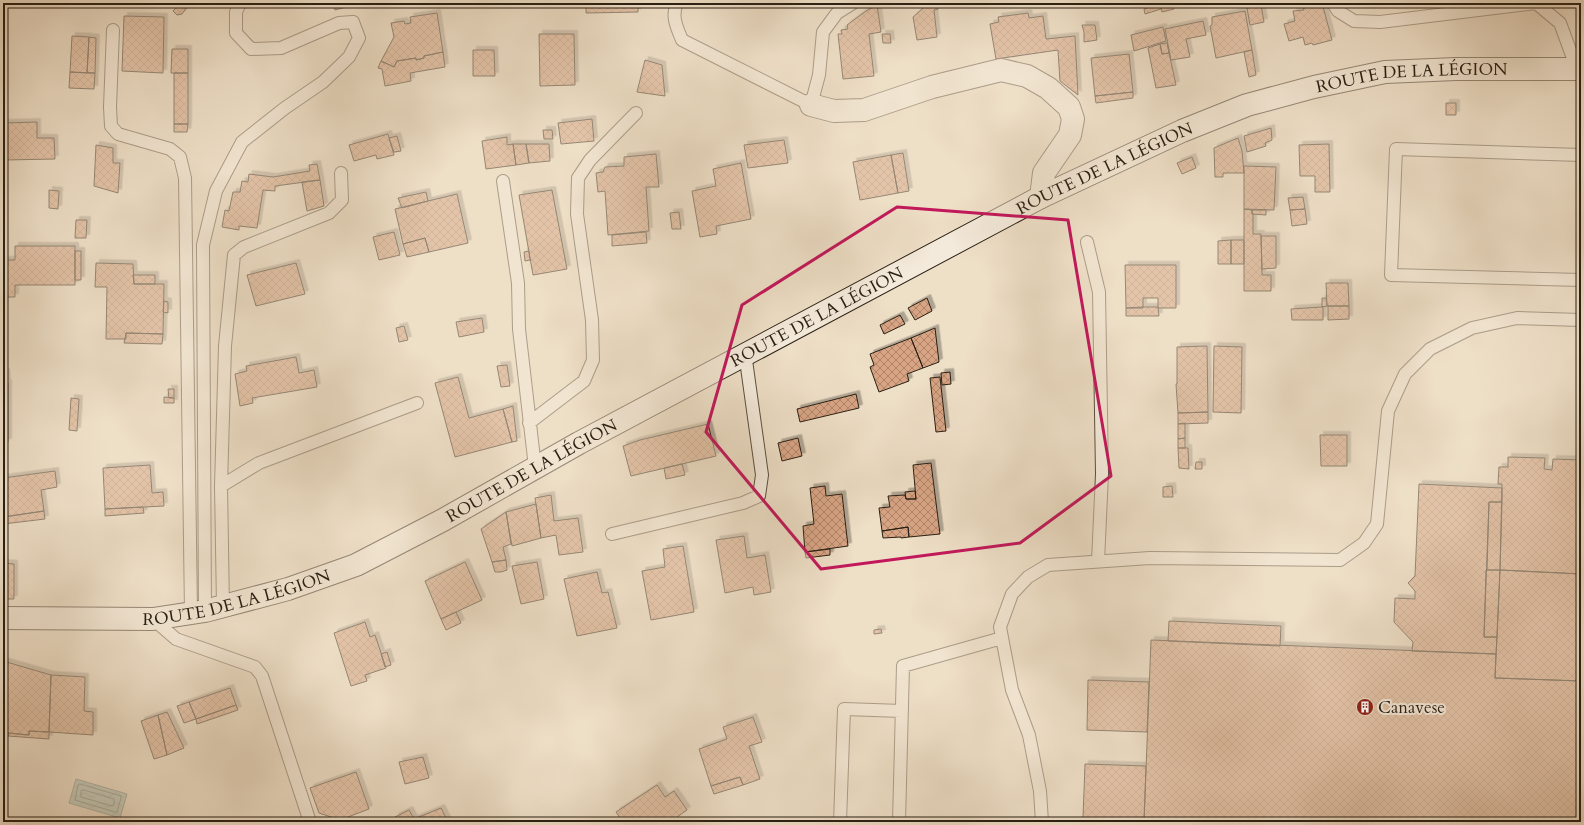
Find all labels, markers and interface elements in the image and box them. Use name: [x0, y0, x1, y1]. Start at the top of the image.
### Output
street label: ROUTE DE LA LÉGION: [1314, 58, 1508, 98]
street label: ROUTE DE LA LÉGION: [1012, 117, 1197, 220]
street label: ROUTE DE LA LÉGION: [726, 261, 908, 372]
street label: ROUTE DE LA LÉGION: [442, 413, 622, 528]
street label: ROUTE DE LA LÉGION: [142, 564, 334, 631]
place label: Canavese: [1378, 696, 1445, 719]
building icon: Canavese: [1355, 697, 1375, 717]

